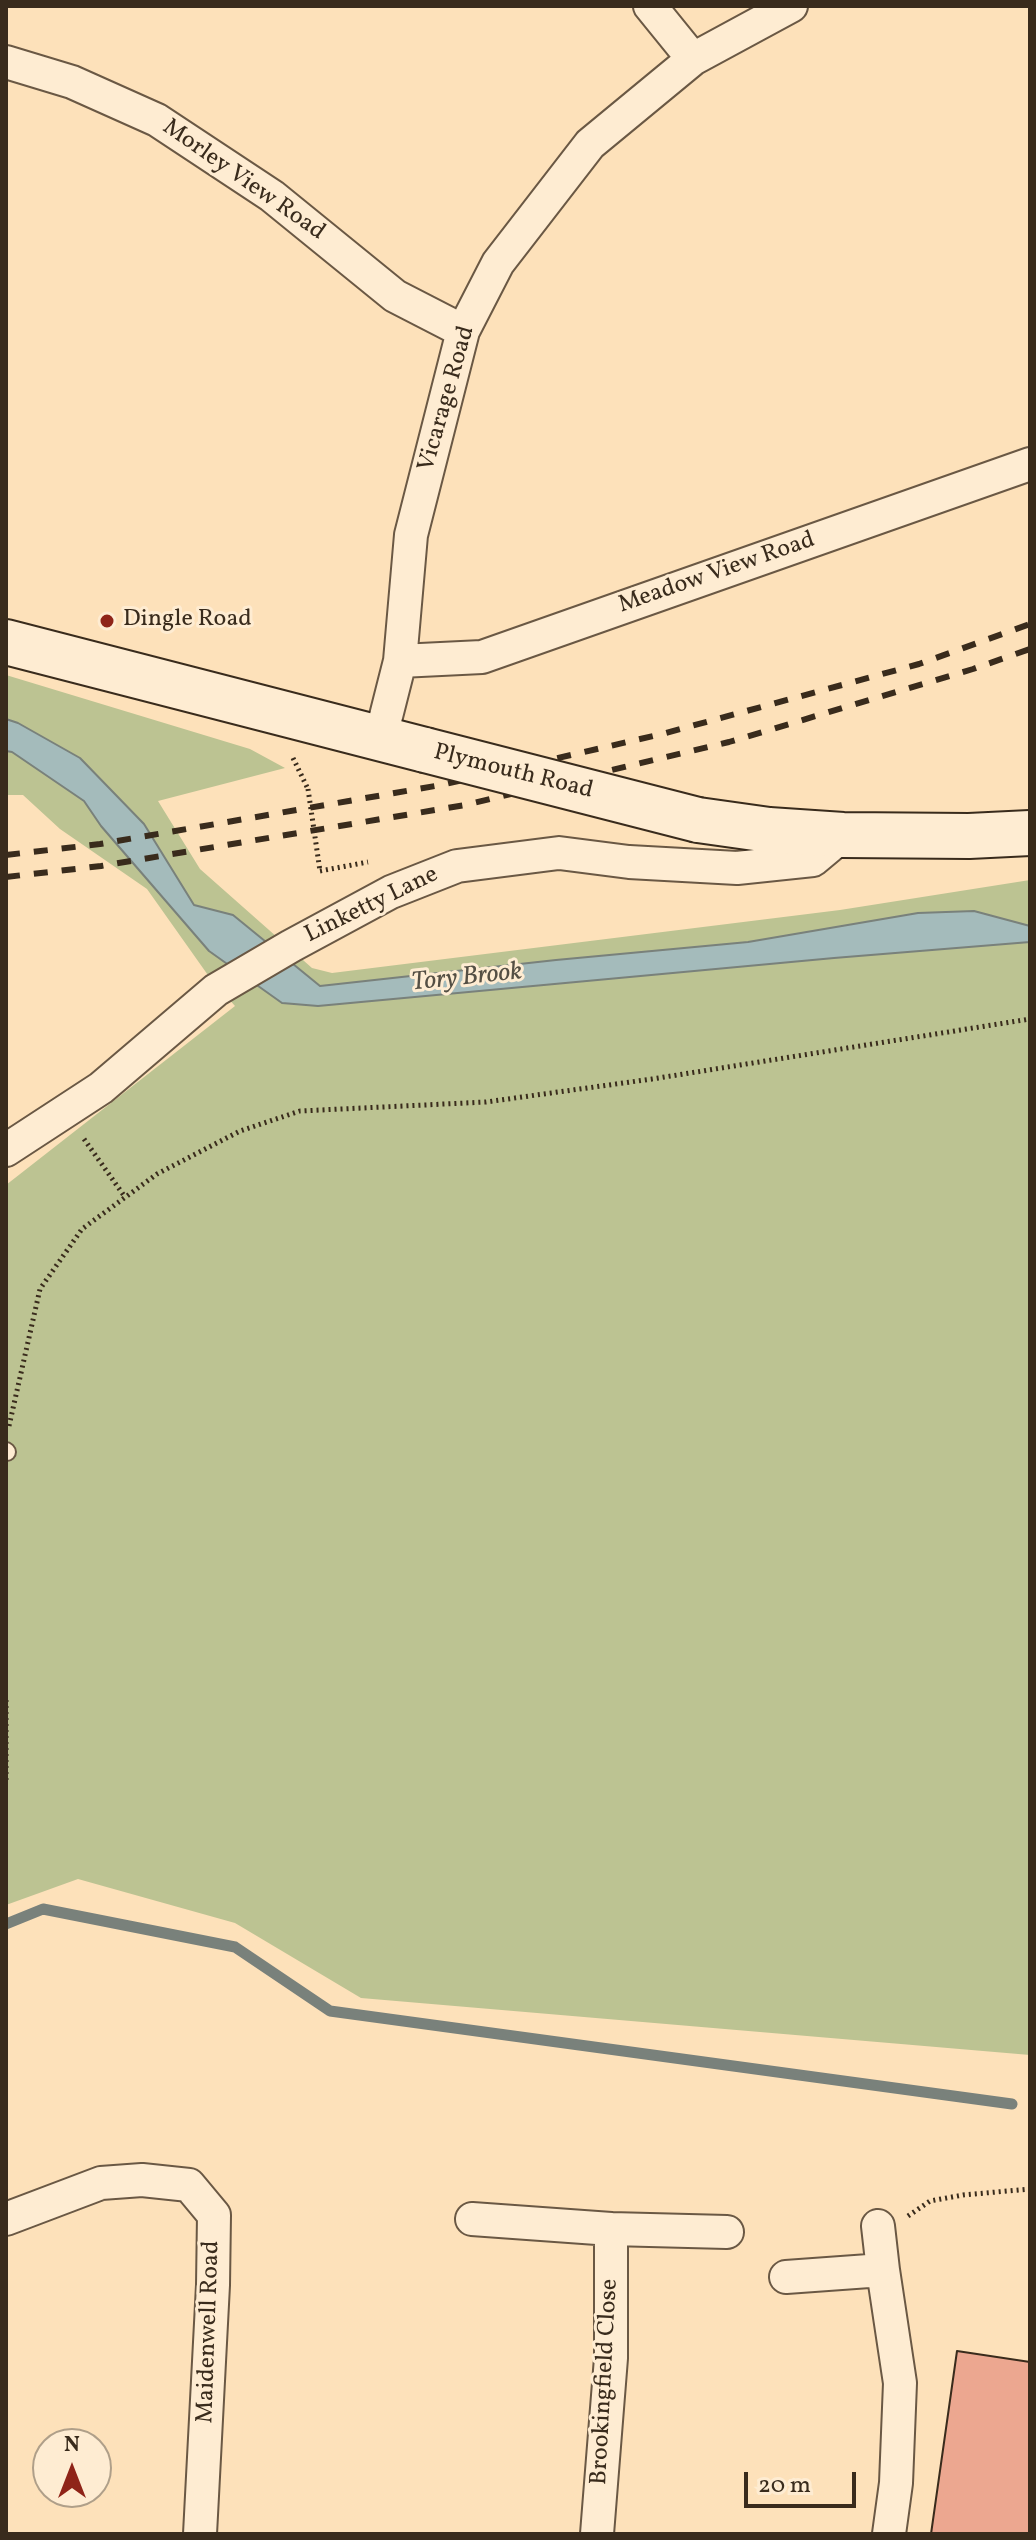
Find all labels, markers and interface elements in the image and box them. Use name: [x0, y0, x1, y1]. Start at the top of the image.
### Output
street label: Morley View Road: [156, 114, 330, 248]
street label: Vicarage Road: [414, 323, 482, 475]
street label: Meadow View Road: [615, 527, 819, 621]
place label: Dingle Road: [123, 607, 252, 635]
marker: Dingle Road: [98, 612, 116, 630]
street label: Plymouth Road: [430, 739, 596, 807]
street label: Linketty Lane: [301, 861, 443, 951]
water label: Tory Brook: [410, 958, 524, 1000]
street label: Maidenwell Road: [192, 2240, 228, 2424]
street label: Brookingfield Close: [586, 2278, 626, 2486]
north arrow: [32, 2428, 112, 2508]
text: N: [64, 2430, 80, 2461]
scale bar: [748, 2456, 860, 2506]
text: 20 m: [758, 2469, 811, 2503]

